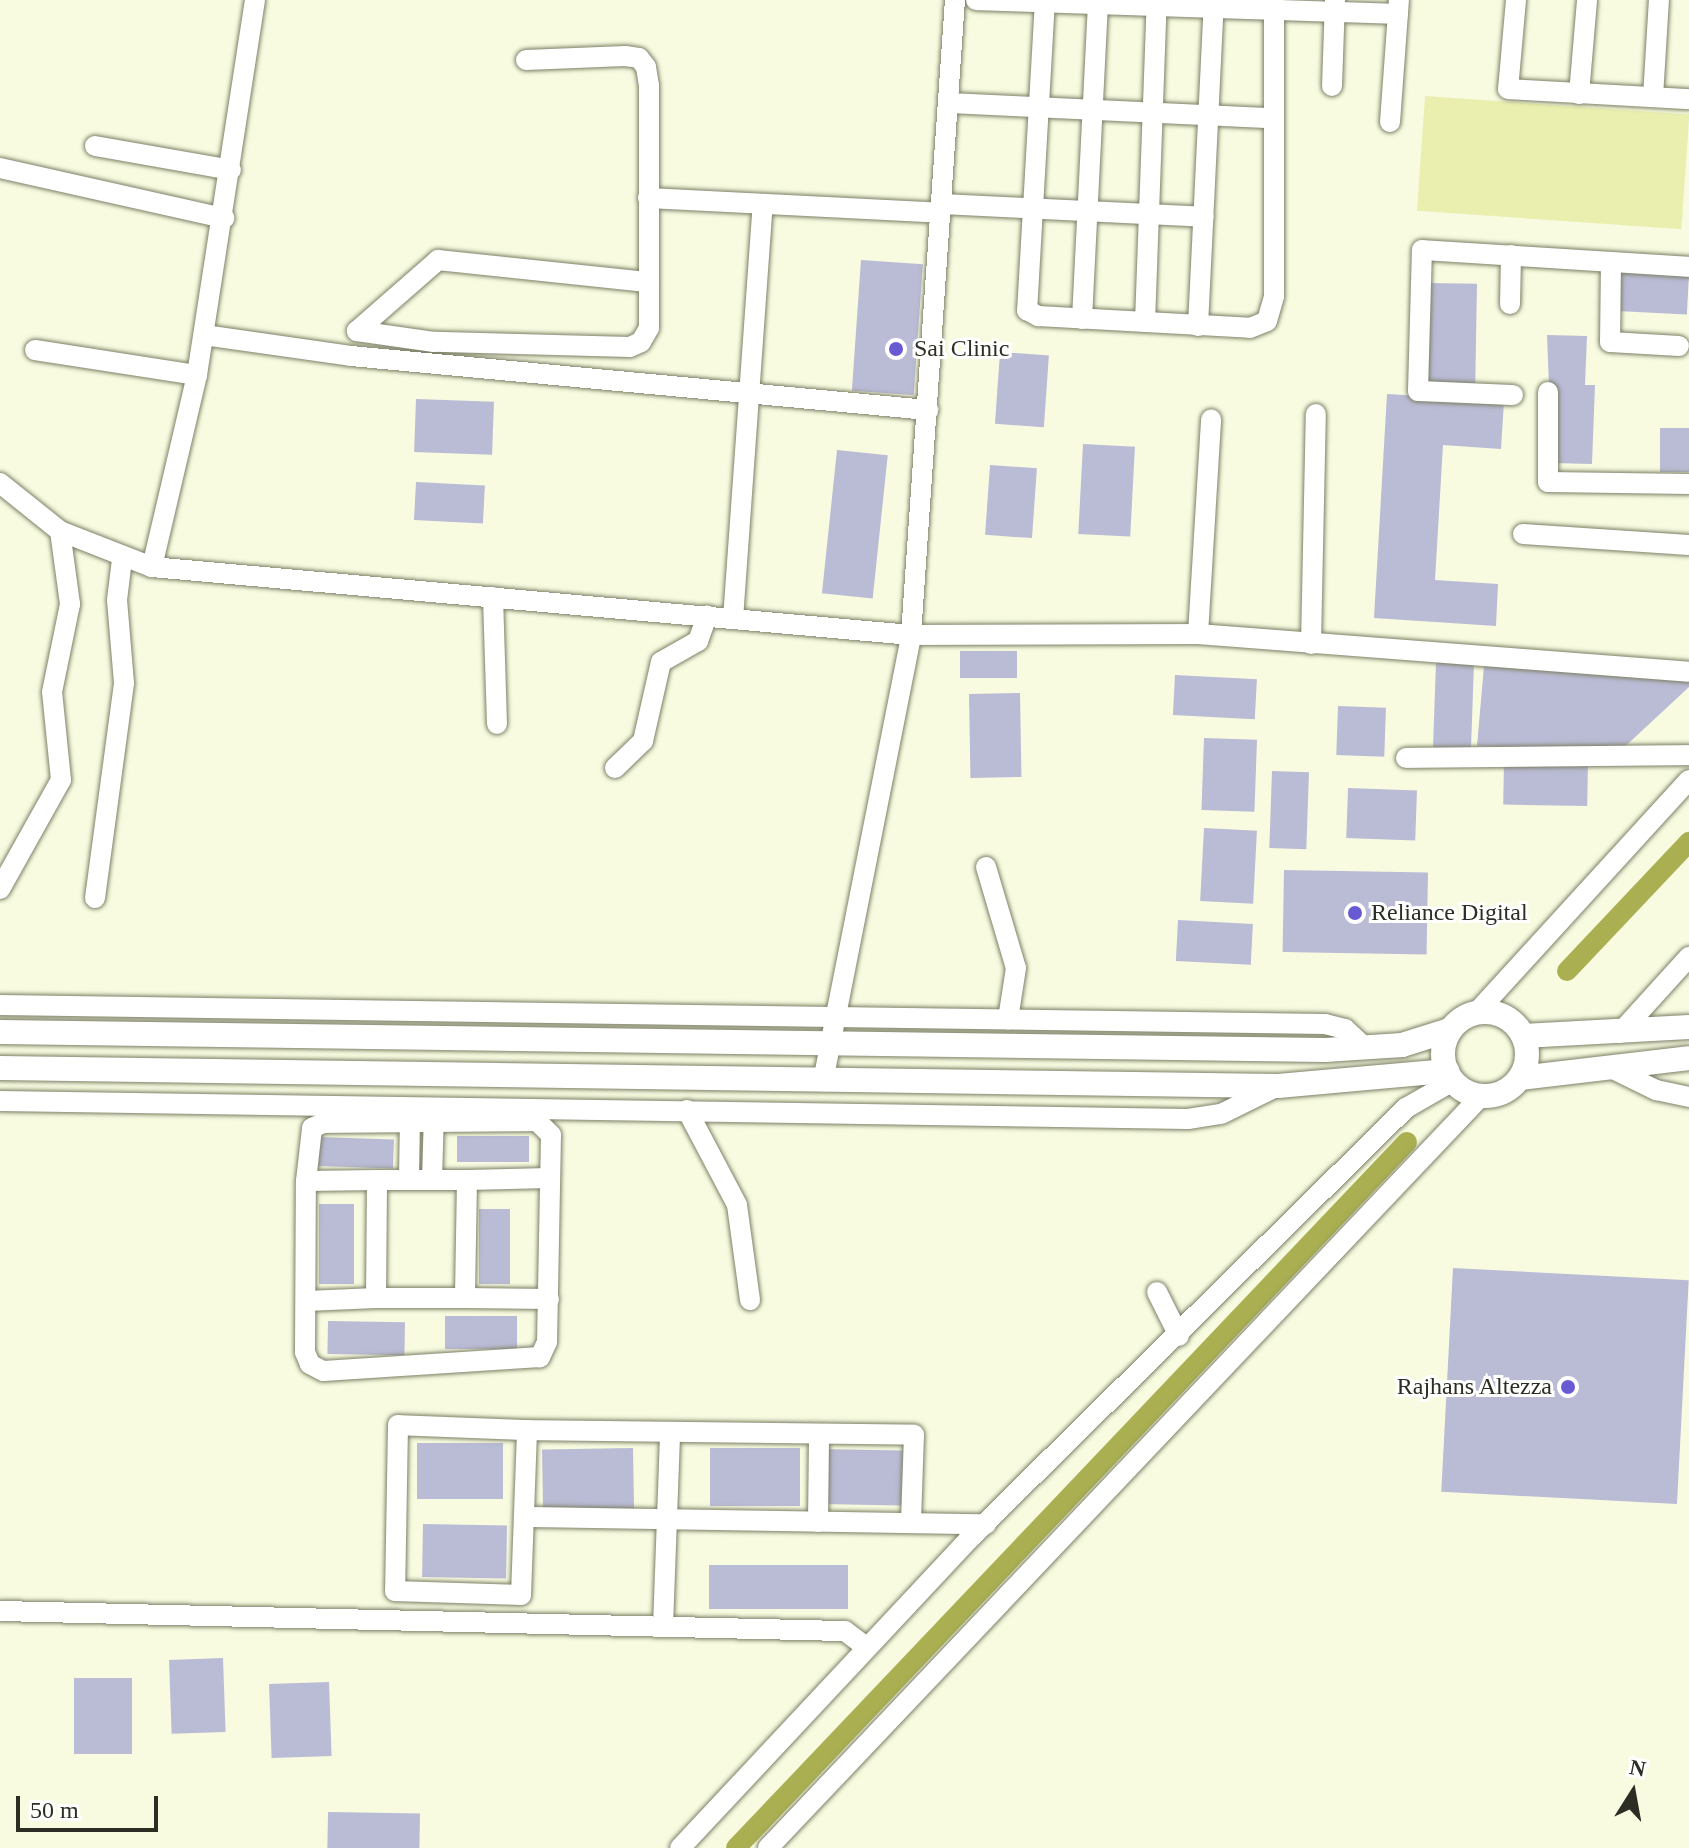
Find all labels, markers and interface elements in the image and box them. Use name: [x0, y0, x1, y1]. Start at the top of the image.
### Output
place label: Sai Clinic: [914, 335, 1009, 363]
marker: Sai Clinic: [885, 338, 907, 360]
place label: Reliance Digital: [1371, 899, 1528, 927]
marker: Reliance Digital: [1346, 904, 1364, 922]
place label: Rajhans Altezza: [1395, 1373, 1552, 1401]
marker: Rajhans Altezza: [1559, 1378, 1577, 1396]
north arrow: [1593, 1752, 1673, 1832]
text: N: [1627, 1754, 1648, 1782]
scale bar: [20, 1780, 162, 1830]
text: 50 m: [30, 1797, 79, 1823]

